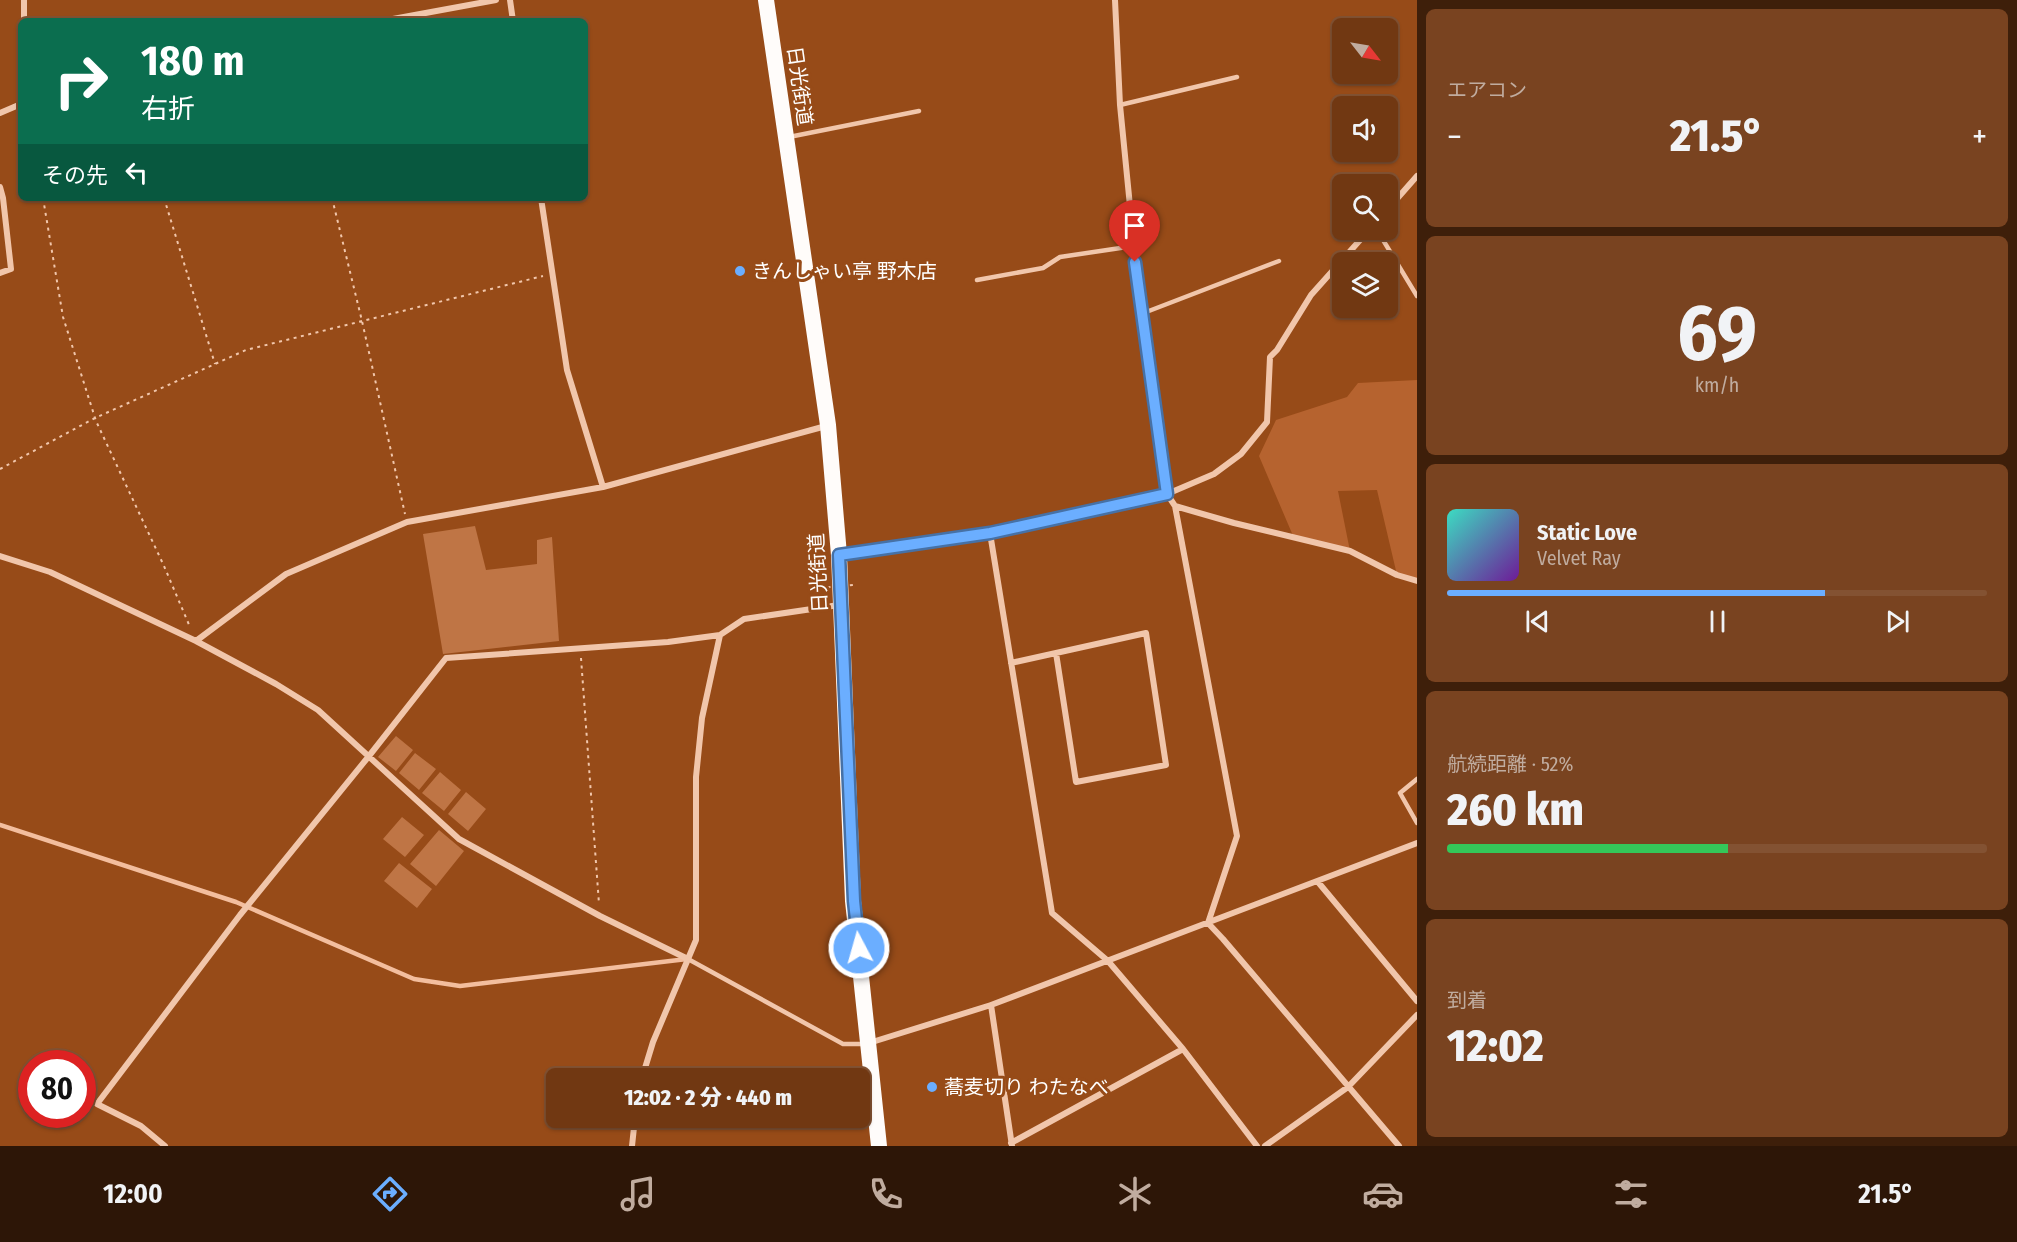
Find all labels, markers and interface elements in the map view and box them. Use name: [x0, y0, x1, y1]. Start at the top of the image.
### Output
north arrow: [1332, 18, 1398, 84]
map controls: [1332, 18, 1398, 318]
text: 180 m: [141, 36, 245, 86]
icon: right: [42, 42, 120, 120]
street label: 日光街道: [783, 45, 817, 127]
text: エアコン: [1447, 78, 1527, 102]
text: 右折: [141, 93, 195, 125]
button: sound: [1332, 96, 1398, 162]
text: 21.5°: [1670, 109, 1764, 163]
text: −: [1447, 117, 1462, 157]
text: +: [1972, 117, 1987, 157]
icon: left: [120, 156, 153, 189]
text: その先: [42, 162, 108, 189]
button: search: [1332, 174, 1398, 240]
pin: [1109, 200, 1160, 262]
icon: arrive: [1118, 209, 1151, 242]
button: layers: [1332, 252, 1398, 318]
place label: きんしゃい亭 野木店: [752, 259, 937, 283]
marker: きんしゃい亭 野木店: [733, 264, 747, 278]
text: 69: [1677, 287, 1757, 381]
text: km/h: [1695, 373, 1739, 397]
text: Static Love: [1537, 519, 1637, 546]
street label: 日光街道: [804, 532, 832, 614]
text: Velvet Ray: [1537, 546, 1621, 570]
icon: previous: [1521, 605, 1554, 638]
icon: pause: [1701, 605, 1734, 638]
icon: next: [1881, 605, 1914, 638]
text: 航続距離 · 52%: [1447, 752, 1573, 776]
text: 260 km: [1447, 783, 1584, 837]
position arrow: [827, 916, 891, 980]
text: 到着: [1447, 988, 1487, 1012]
text: 12:02: [1447, 1019, 1544, 1073]
speed limit sign: 80: [18, 1050, 96, 1128]
place label: 蕎麦切り わたなべ: [944, 1075, 1109, 1099]
marker: 蕎麦切り わたなべ: [925, 1080, 939, 1094]
text: 12:02 · 2 分 · 440 m: [624, 1084, 792, 1111]
icon: directions: [369, 1173, 411, 1215]
icon: music: [617, 1173, 659, 1215]
icon: phone: [865, 1173, 907, 1215]
icon: climate: [1114, 1173, 1156, 1215]
icon: car: [1362, 1173, 1404, 1215]
icon: filters: [1610, 1173, 1652, 1215]
text: 12:00: [103, 1178, 163, 1210]
text: 21.5°: [1858, 1178, 1914, 1210]

